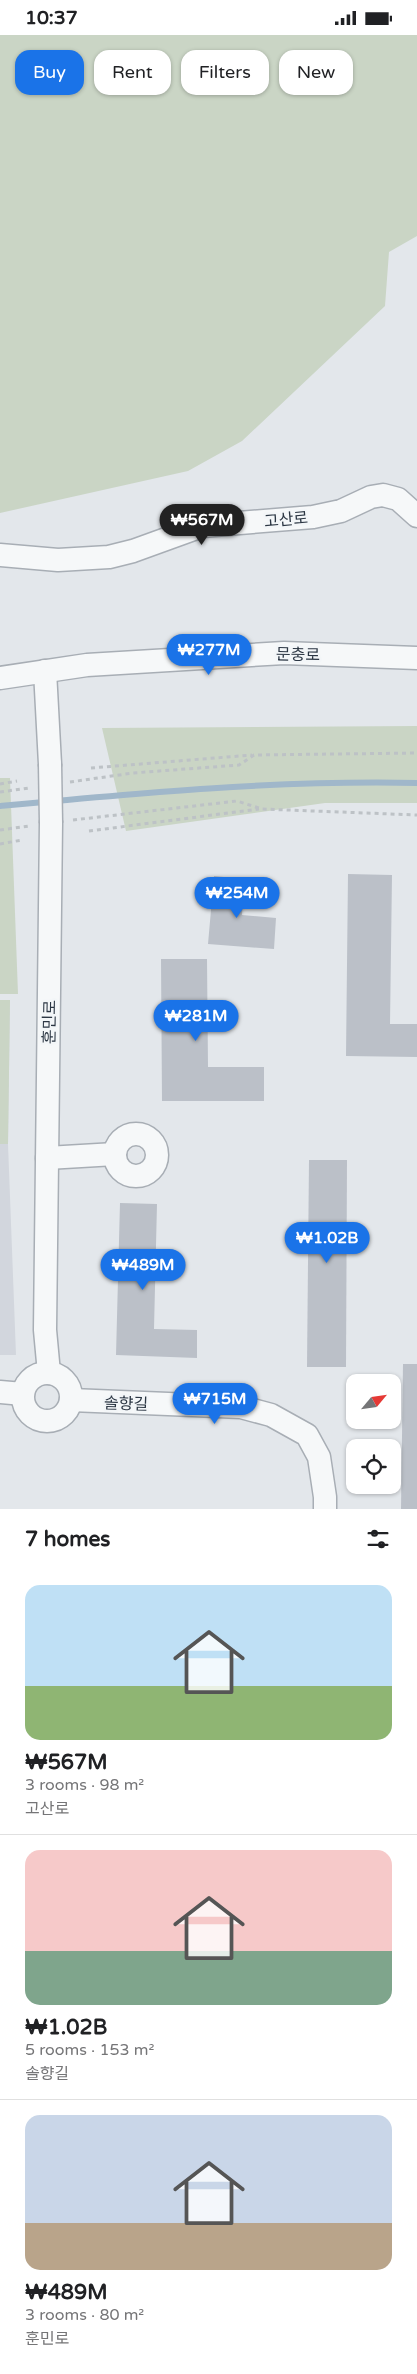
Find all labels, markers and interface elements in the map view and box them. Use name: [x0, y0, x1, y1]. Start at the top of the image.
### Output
text: 10:37: [25, 7, 78, 29]
chip: Buy: [15, 50, 84, 95]
chip: Rent: [94, 50, 171, 95]
chip: Filters: [181, 50, 269, 95]
chip: New: [279, 50, 353, 95]
pin: ₩567M: [167, 503, 237, 546]
street label: 고산로: [263, 508, 309, 532]
text: ₩567M: [171, 510, 233, 530]
pin: ₩277M: [174, 633, 244, 676]
text: ₩277M: [178, 640, 240, 660]
street label: 문충로: [276, 645, 321, 665]
pin: ₩254M: [202, 877, 272, 919]
text: ₩254M: [206, 883, 268, 903]
street label: 훈민로: [40, 999, 60, 1044]
pin: ₩281M: [161, 999, 231, 1042]
text: ₩281M: [165, 1006, 227, 1026]
pin: ₩1.02B: [286, 1221, 368, 1264]
text: ₩1.02B: [296, 1228, 358, 1248]
pin: ₩489M: [108, 1249, 178, 1291]
text: ₩489M: [112, 1255, 174, 1275]
north arrow: [346, 1374, 401, 1429]
map controls: [346, 1374, 401, 1494]
pin: ₩715M: [180, 1383, 250, 1425]
text: ₩715M: [184, 1389, 246, 1409]
street label: 솔향길: [104, 1393, 148, 1415]
button: locate: [346, 1439, 401, 1494]
icon: filters: [364, 1525, 392, 1553]
text: 7 homes: [25, 1527, 110, 1552]
icon: home: [164, 1617, 254, 1707]
text: ₩567M: [25, 1750, 108, 1775]
text: 3 rooms · 98 m²: [25, 1775, 144, 1795]
text: 고산로: [25, 1799, 69, 1819]
icon: home: [164, 1883, 254, 1973]
text: ₩1.02B: [25, 2015, 107, 2040]
text: 5 rooms · 153 m²: [25, 2040, 154, 2060]
text: 솔향길: [25, 2064, 69, 2084]
icon: home: [164, 2148, 254, 2238]
text: ₩489M: [25, 2280, 108, 2305]
text: 3 rooms · 80 m²: [25, 2305, 144, 2325]
text: 훈민로: [25, 2329, 69, 2349]

